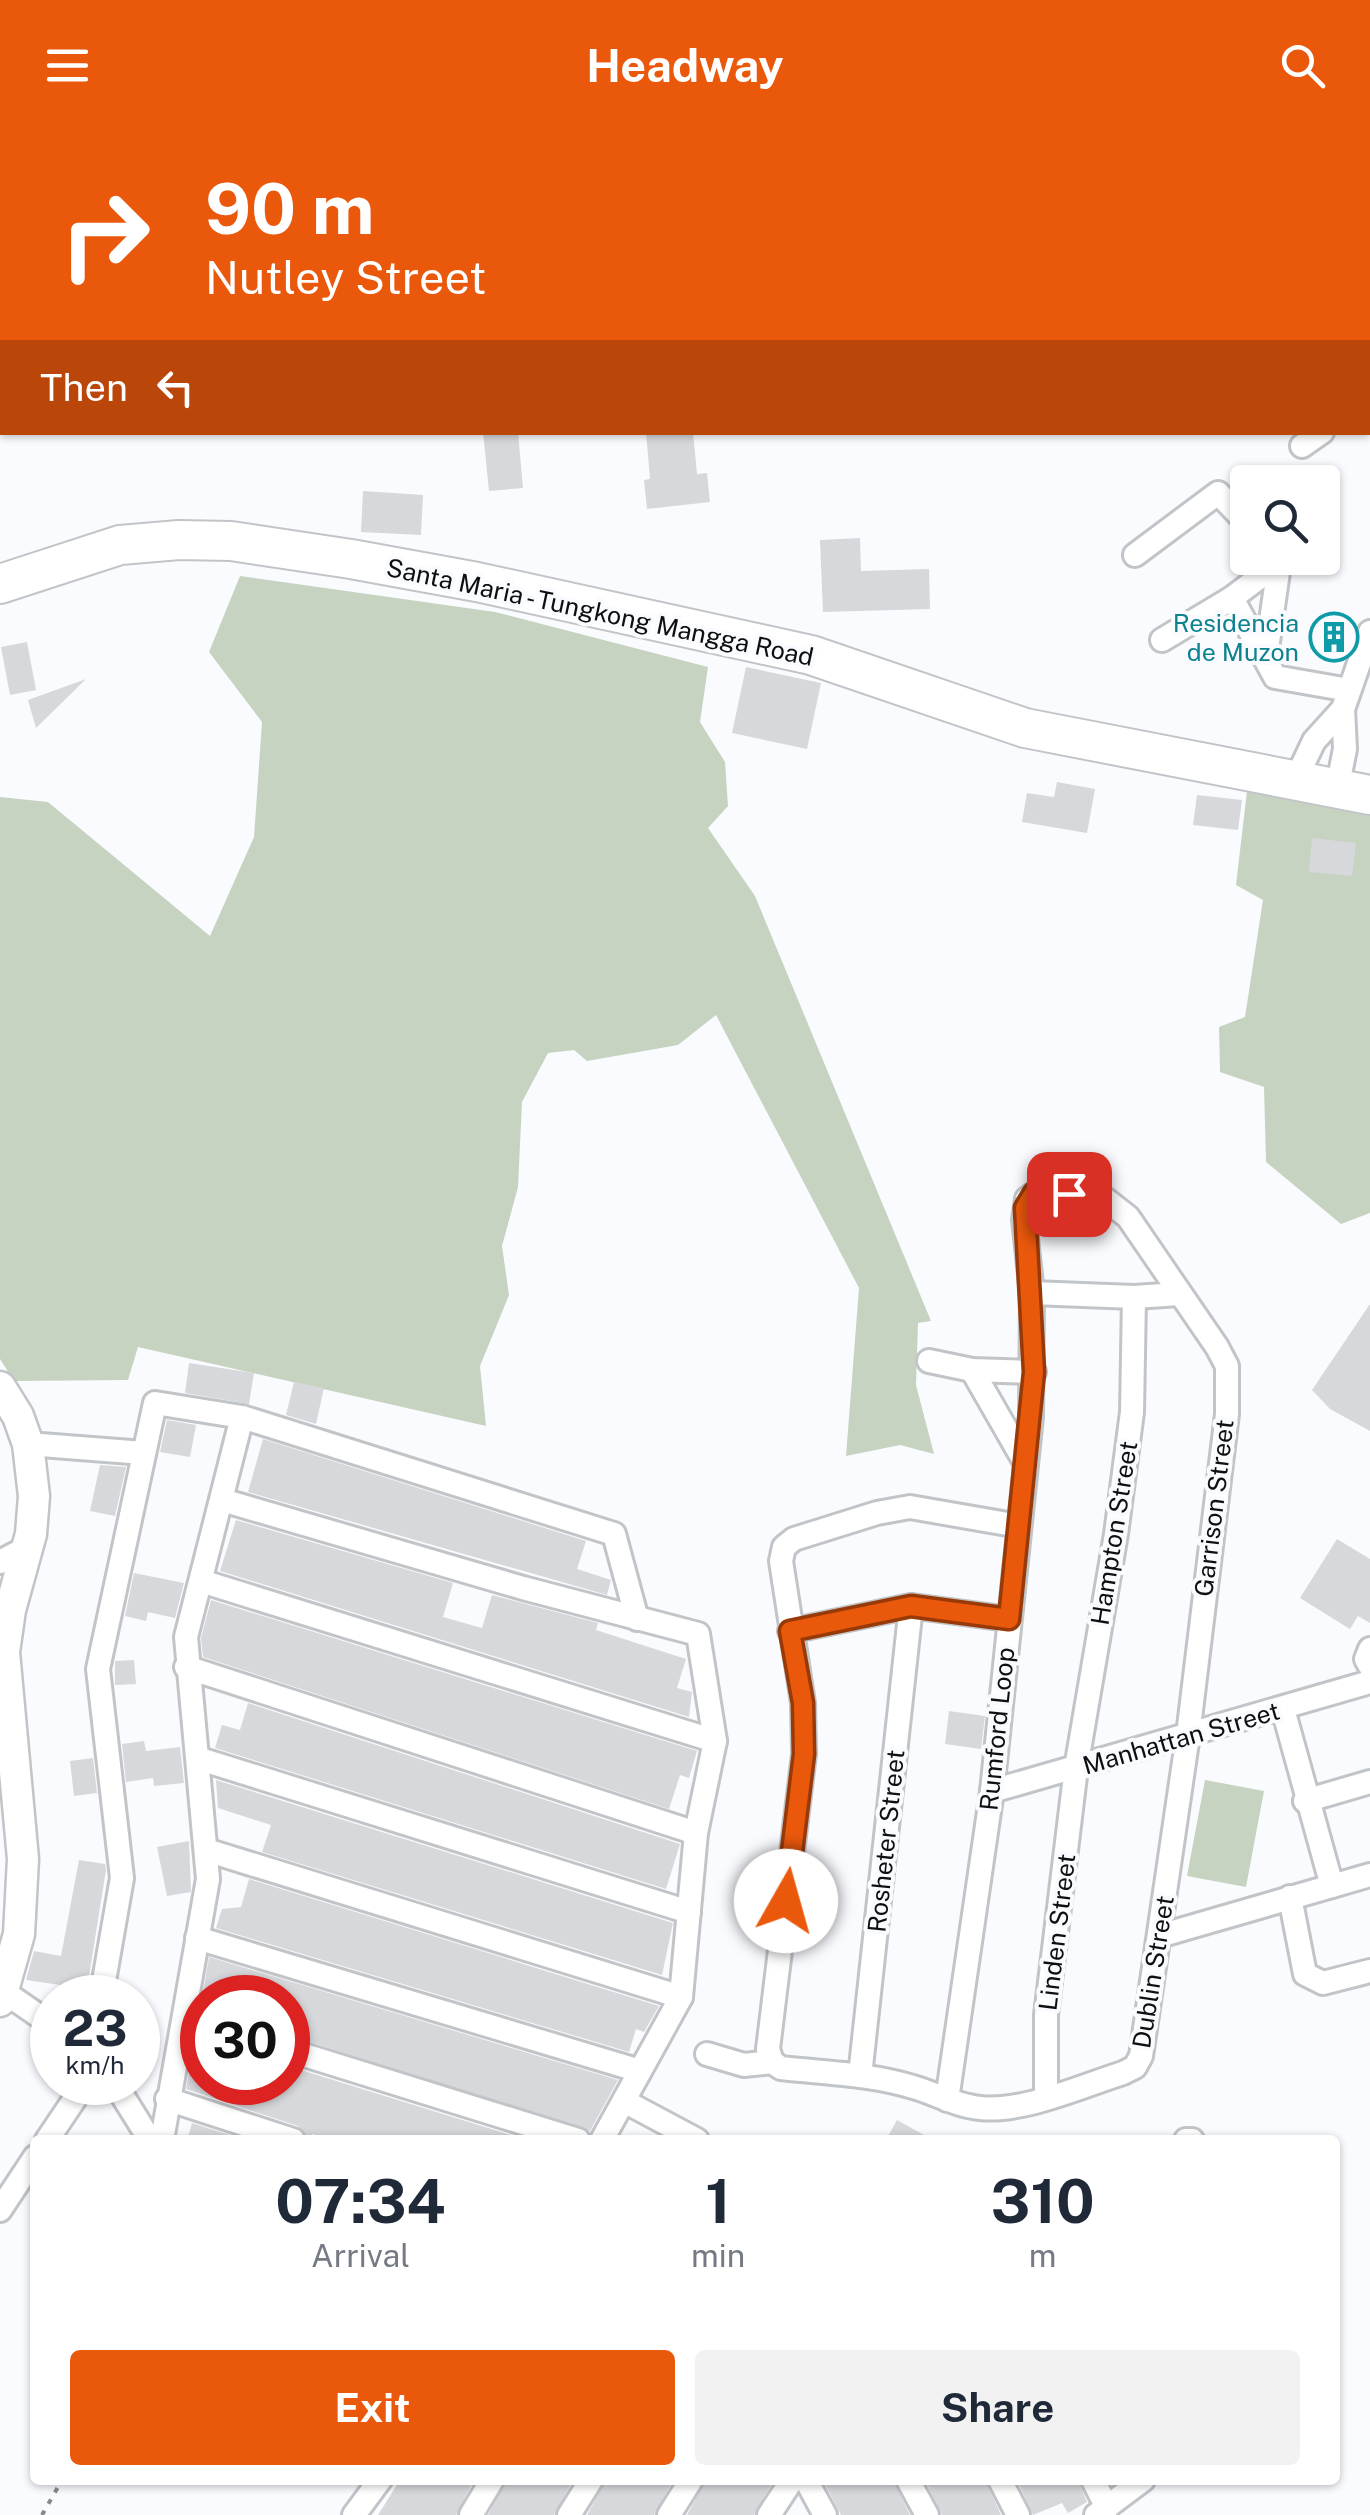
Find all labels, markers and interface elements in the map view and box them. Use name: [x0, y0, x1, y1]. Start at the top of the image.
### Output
icon: menu: [40, 38, 95, 93]
icon: search: [1275, 38, 1330, 93]
text: Headway: [586, 39, 784, 92]
text: 90 m: [205, 167, 375, 250]
icon: right: [40, 170, 170, 300]
text: Nutley Street: [205, 251, 487, 304]
icon: left: [148, 360, 203, 415]
text: Then: [40, 365, 128, 410]
map controls: [1230, 465, 1340, 575]
button: search: [1230, 465, 1340, 575]
street label: Santa Maria - Tungkong Mangga Road: [384, 552, 816, 672]
place label: Residencia de Muzon: [1173, 608, 1299, 667]
building icon: Residencia de Muzon: [1308, 611, 1360, 663]
pin: [1027, 1152, 1112, 1237]
icon: arrive: [1042, 1167, 1097, 1222]
street label: Garrison Street: [1188, 1418, 1240, 1598]
street label: Hampton Street: [1085, 1439, 1143, 1627]
street label: Rumford Loop: [974, 1646, 1020, 1812]
street label: Manhattan Street: [1079, 1696, 1283, 1780]
street label: Rosheter Street: [861, 1748, 911, 1934]
position arrow: [734, 1849, 838, 1953]
street label: Linden Street: [1032, 1852, 1082, 2012]
street label: Dublin Street: [1126, 1893, 1180, 2051]
speed limit sign: 30: [180, 1975, 310, 2105]
text: 23: [62, 1998, 128, 2057]
text: km/h: [66, 2050, 124, 2080]
text: 07:34: [275, 2166, 446, 2237]
text: 1: [705, 2166, 731, 2237]
text: 310: [991, 2166, 1095, 2237]
text: Arrival: [311, 2237, 410, 2274]
text: min: [691, 2237, 745, 2274]
text: m: [1029, 2237, 1056, 2274]
button: Exit: [70, 2350, 675, 2465]
button: Share: [695, 2350, 1300, 2465]

